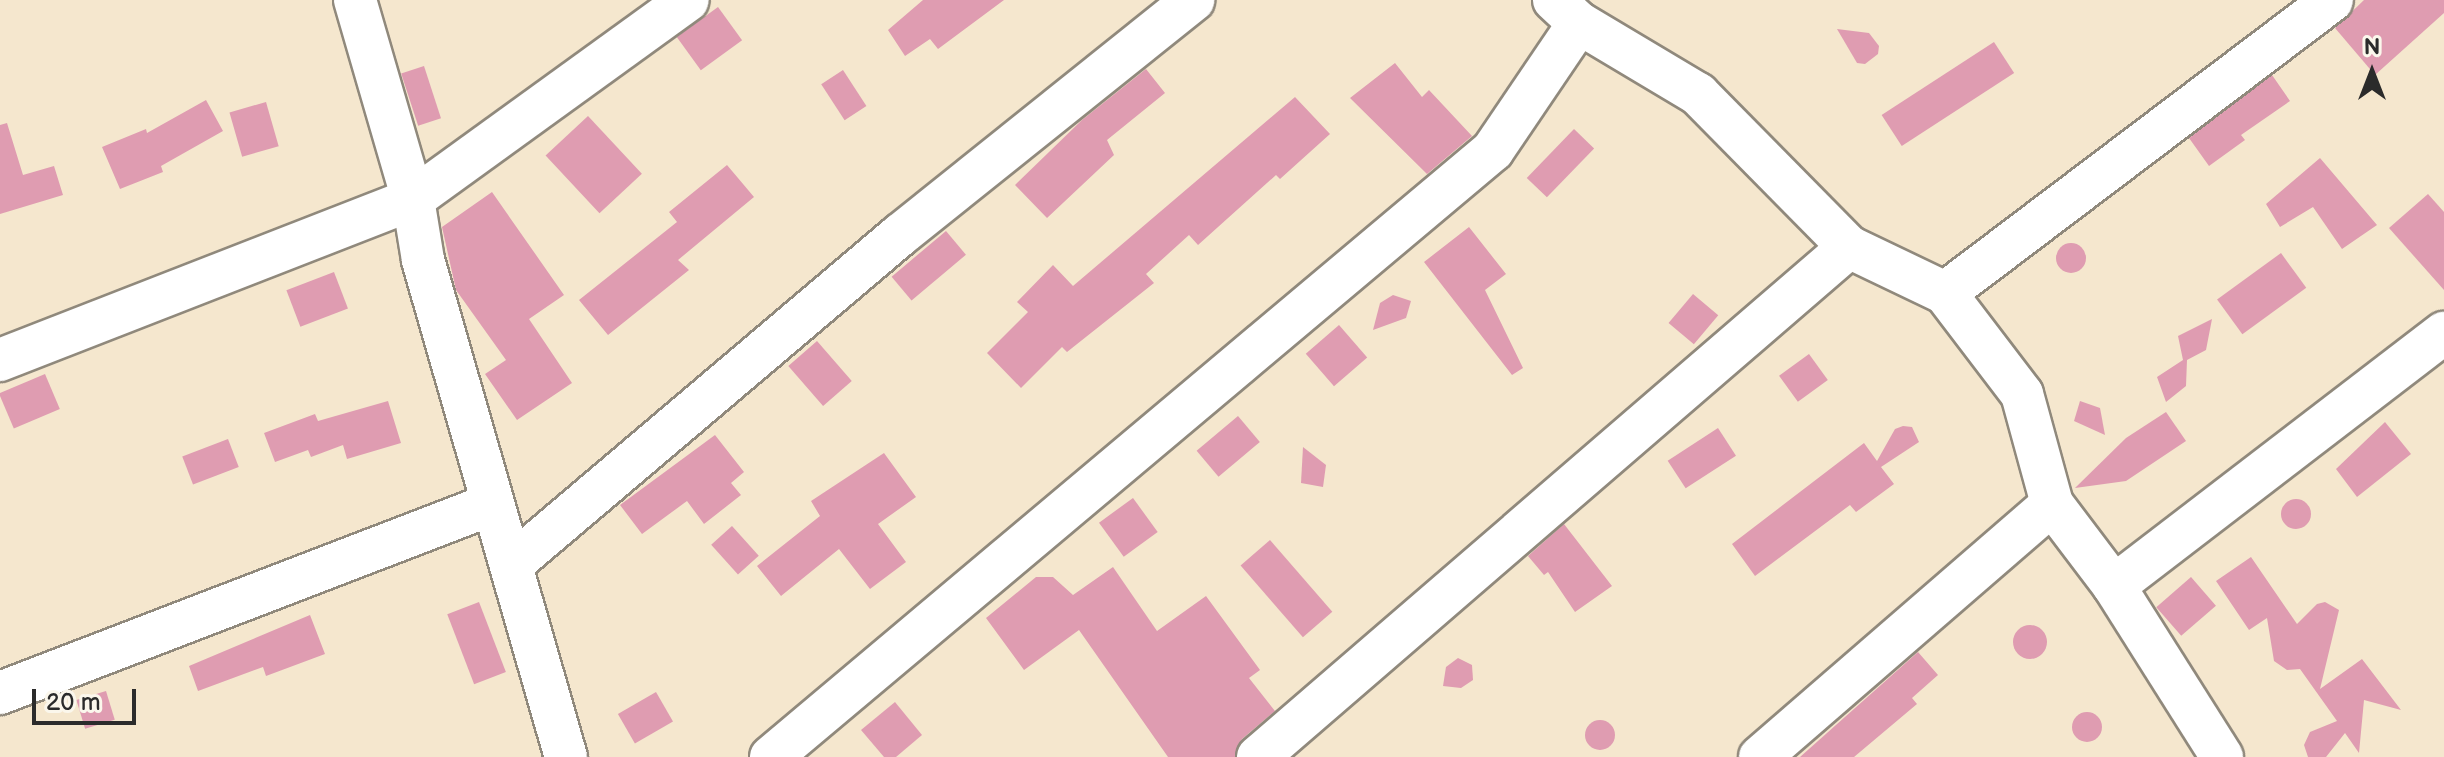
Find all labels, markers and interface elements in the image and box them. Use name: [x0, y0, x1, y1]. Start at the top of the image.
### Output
north arrow: [2332, 32, 2412, 112]
text: N: [2364, 34, 2380, 61]
scale bar: [36, 673, 140, 723]
text: 20 m: [46, 688, 101, 717]

